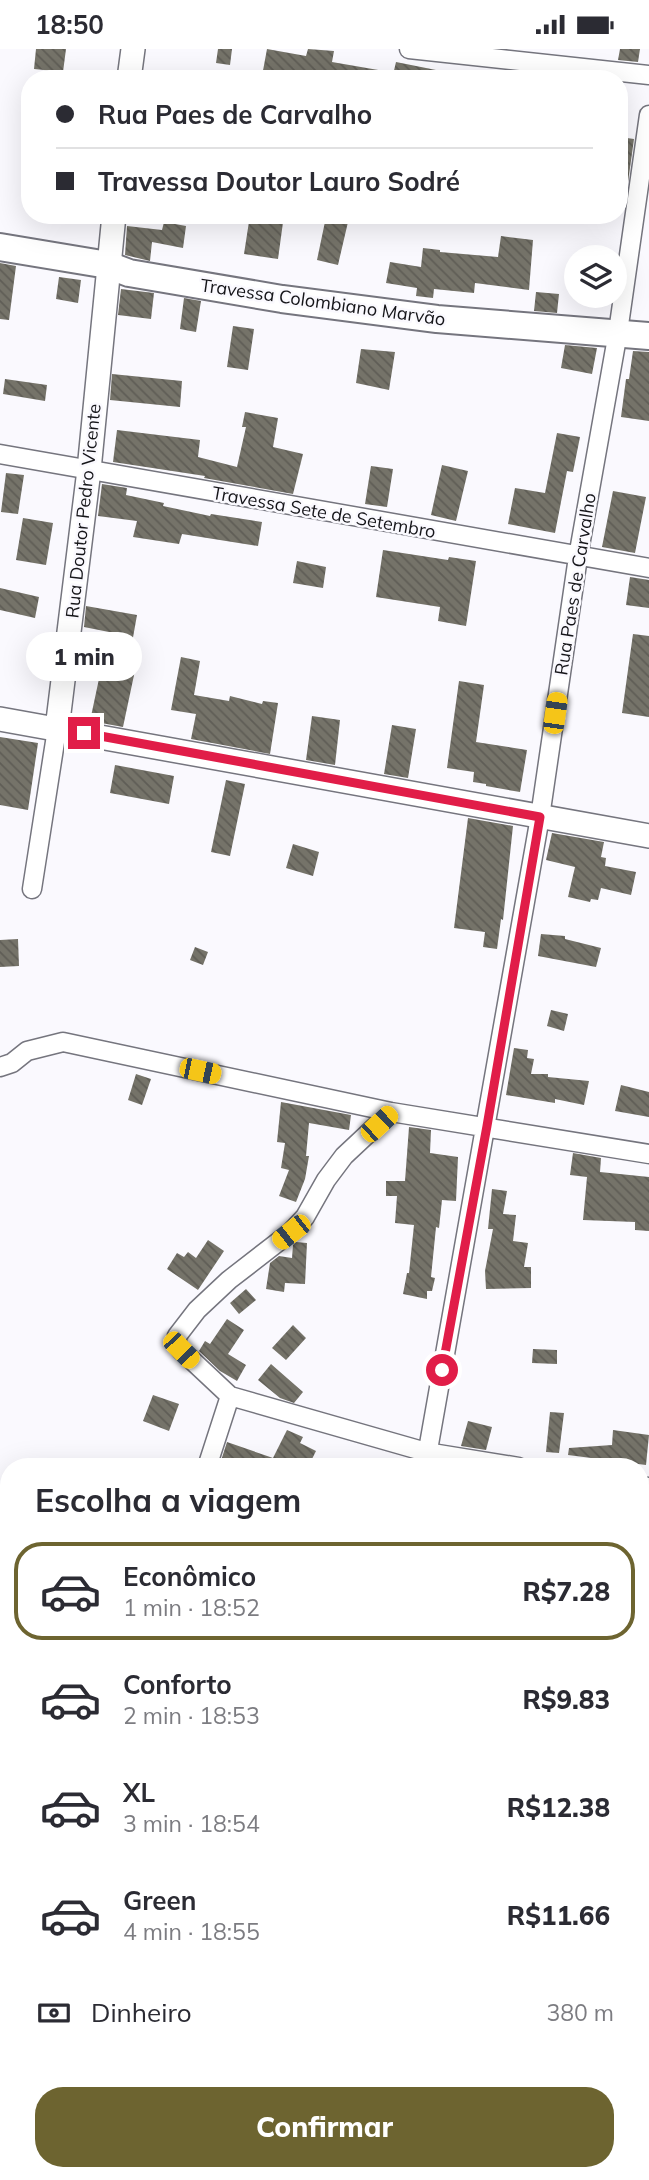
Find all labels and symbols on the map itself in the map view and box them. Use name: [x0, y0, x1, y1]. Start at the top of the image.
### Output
street label: Travessa Colombiano Marvão: [199, 273, 447, 331]
street label: Rua Doutor Pedro Vicente: [60, 403, 106, 619]
street label: Travessa Sete de Setembro: [210, 481, 438, 543]
street label: Rua Paes de Carvalho: [549, 491, 601, 677]
callout: 1 min: [26, 631, 142, 681]
car: [542, 691, 569, 735]
route end: [68, 717, 100, 749]
car: [178, 1056, 223, 1086]
car: [357, 1102, 402, 1146]
car: [268, 1211, 315, 1253]
car: [159, 1328, 204, 1372]
route start: [426, 1354, 458, 1386]

